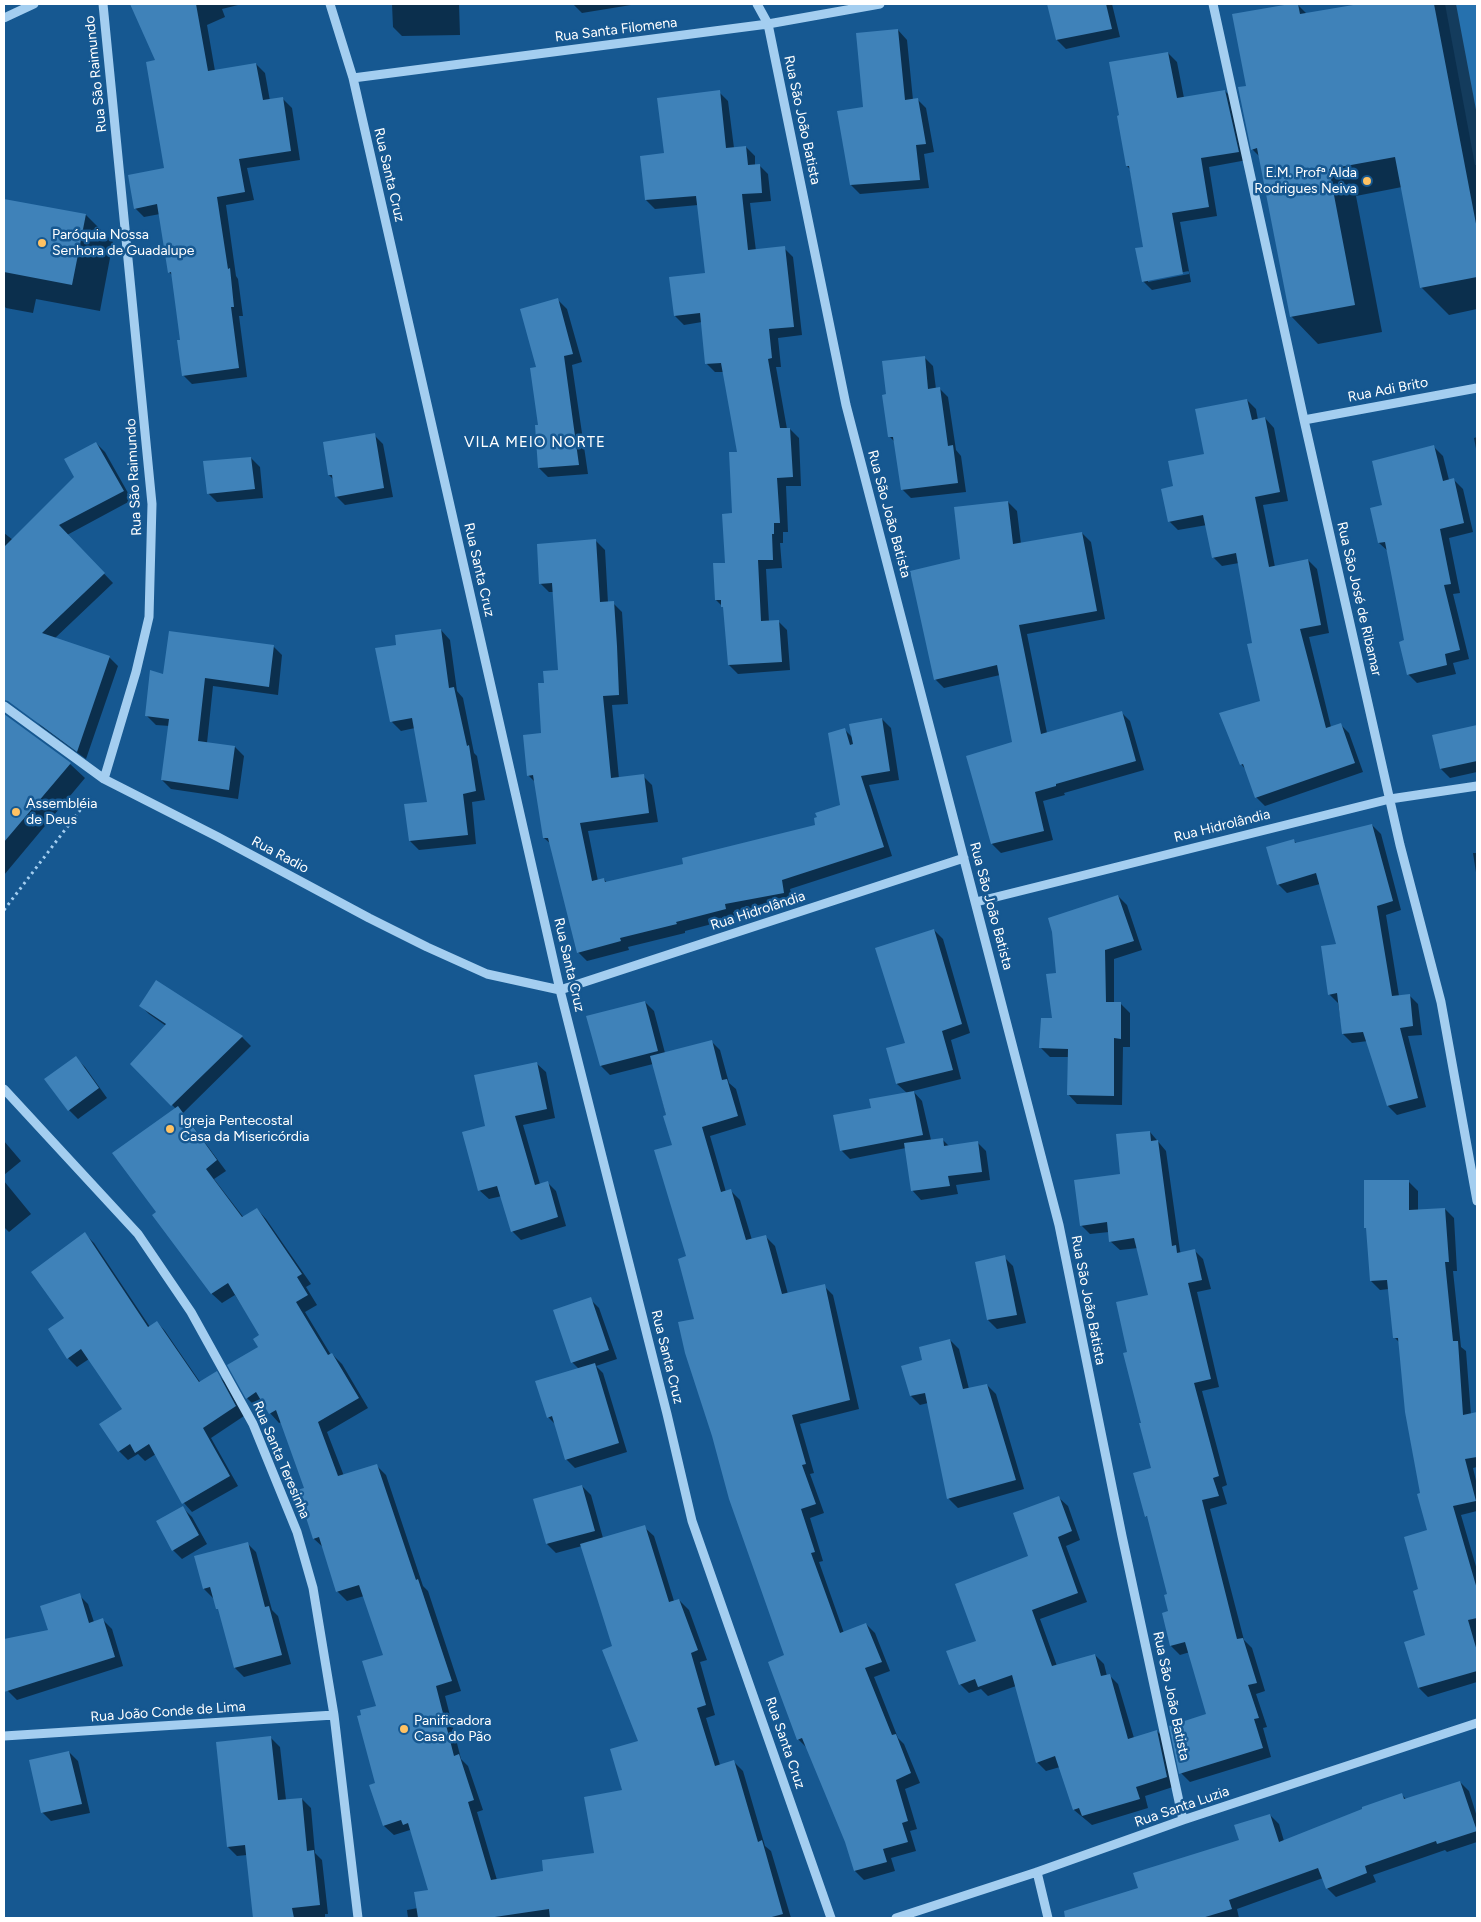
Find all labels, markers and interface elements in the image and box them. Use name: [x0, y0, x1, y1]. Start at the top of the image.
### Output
street label: Rua Santa Filomena: [554, 14, 678, 46]
street label: Rua São Raimundo: [82, 15, 110, 133]
street label: Rua São João Batista: [780, 54, 824, 186]
street label: Rua Santa Cruz: [370, 126, 408, 224]
place label: E.M. Profª Alda Rodrigues Neiva: [1254, 165, 1357, 198]
marker: E.M. Profª Alda Rodrigues Neiva: [1361, 175, 1373, 187]
place label: Paróquia Nossa Senhora de Guadalupe: [52, 227, 194, 260]
marker: Paróquia Nossa Senhora de Guadalupe: [36, 237, 48, 249]
street label: Rua Adi Brito: [1346, 374, 1430, 406]
street label: Rua São Raimundo: [123, 418, 145, 536]
district label: VILA MEIO NORTE: [462, 434, 608, 452]
street label: Rua São João Batista: [864, 448, 914, 580]
street label: Rua São José de Ribamar: [1333, 520, 1385, 678]
street label: Rua Santa Cruz: [460, 521, 498, 619]
place label: Assembléia de Deus: [26, 796, 97, 829]
marker: Assembléia de Deus: [10, 806, 22, 818]
street label: Rua Hidrolândia: [1172, 806, 1272, 846]
street label: Rua Radio: [248, 833, 312, 877]
street label: Rua São João Batista: [966, 840, 1016, 972]
street label: Rua Hidrolândia: [709, 888, 807, 934]
street label: Rua Santa Cruz: [550, 916, 588, 1014]
place label: Igreja Pentecostal Casa da Misericórdia: [180, 1113, 309, 1146]
marker: Igreja Pentecostal Casa da Misericórdia: [164, 1123, 176, 1135]
street label: Rua São João Batista: [1067, 1234, 1109, 1366]
street label: Rua Santa Cruz: [647, 1308, 687, 1406]
street label: Rua Santa Teresinha: [249, 1399, 313, 1521]
street label: Rua São João Batista: [1149, 1630, 1193, 1762]
street label: Rua Santa Cruz: [761, 1695, 809, 1791]
street label: Rua João Conde de Lima: [90, 1698, 246, 1726]
place label: Panificadora Casa do Pão: [414, 1713, 491, 1745]
marker: Panificadora Casa do Pão: [398, 1723, 410, 1735]
street label: Rua Santa Luzia: [1132, 1783, 1232, 1831]

